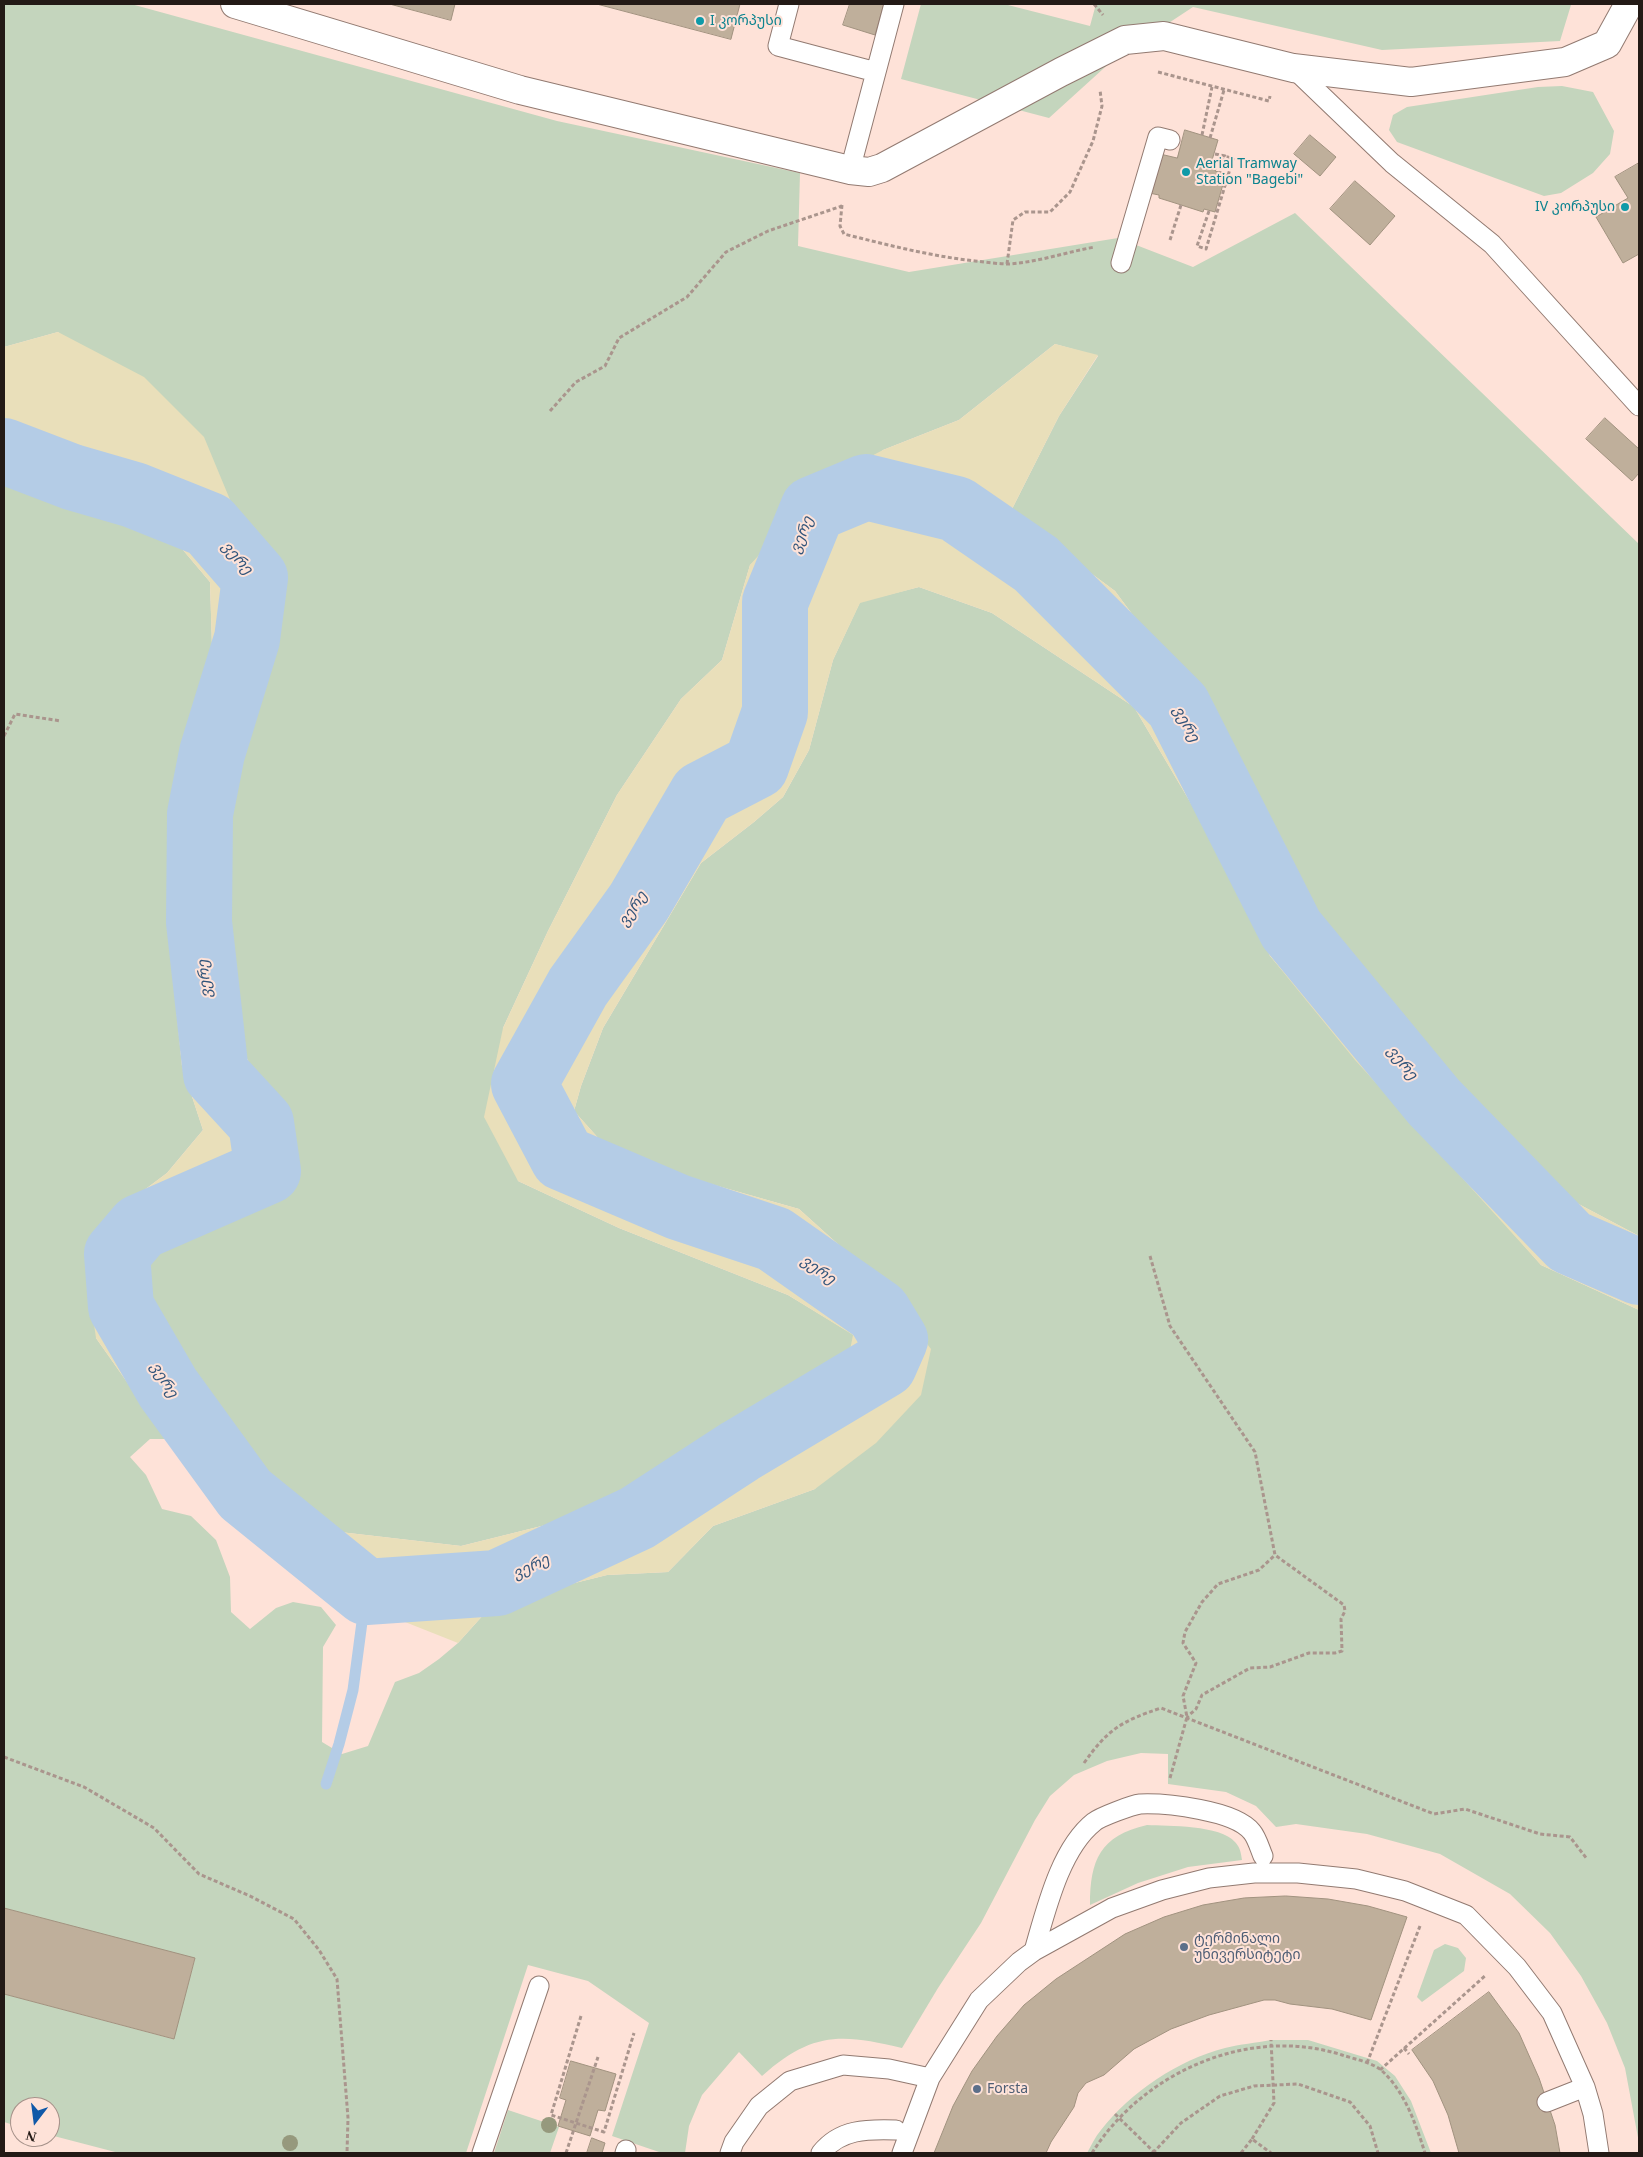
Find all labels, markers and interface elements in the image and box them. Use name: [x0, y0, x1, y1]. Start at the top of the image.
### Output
place label: I კორპუსი: [710, 13, 782, 29]
marker: I კორპუსი: [694, 15, 706, 27]
place label: Aerial Tramway Station "Bagebi": [1196, 156, 1303, 188]
marker: Aerial Tramway Station "Bagebi": [1180, 166, 1192, 178]
place label: IV კორპუსი: [1535, 199, 1615, 215]
marker: IV კორპუსი: [1619, 201, 1631, 213]
water label: ვერე: [786, 514, 818, 556]
water label: ვერე: [218, 538, 256, 578]
water label: ვერე: [1169, 703, 1203, 745]
water label: ვერე: [615, 888, 651, 930]
water label: ვერე: [194, 959, 216, 999]
water label: ვერე: [1383, 1042, 1421, 1084]
water label: ვერე: [797, 1252, 839, 1288]
water label: ვერე: [146, 1359, 182, 1401]
water label: ვერე: [510, 1551, 552, 1583]
place label: ტერმინალი უნივერსიტეტი: [1194, 1931, 1301, 1964]
marker: ტერმინალი უნივერსიტეტი: [1178, 1941, 1190, 1953]
place label: Forsta: [987, 2081, 1028, 2097]
marker: Forsta: [971, 2083, 983, 2095]
north arrow: [10, 2097, 60, 2147]
text: N: [24, 2127, 38, 2145]

